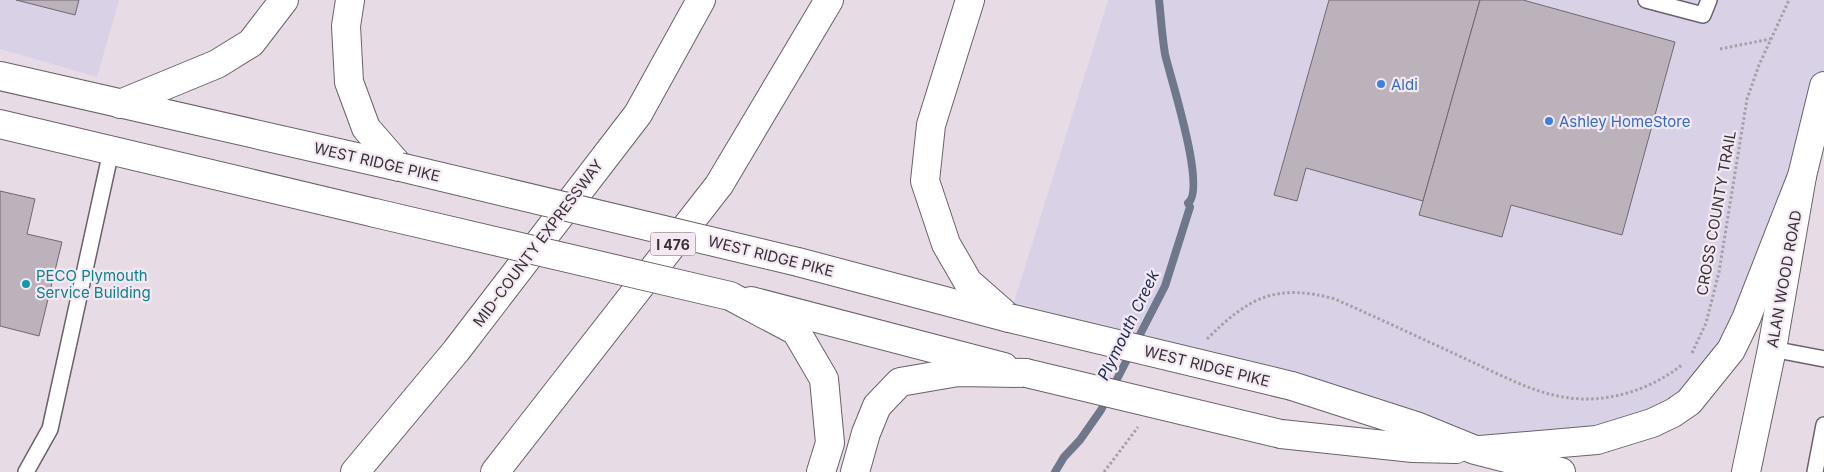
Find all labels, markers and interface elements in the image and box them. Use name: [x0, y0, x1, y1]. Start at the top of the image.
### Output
place label: Aldi: [1391, 75, 1418, 94]
marker: Aldi: [1375, 78, 1387, 90]
place label: Ashley HomeStore: [1559, 112, 1690, 131]
marker: Ashley HomeStore: [1543, 115, 1555, 127]
street label: CROSS COUNTY TRAIL: [1692, 129, 1740, 297]
street label: WEST RIDGE PIKE: [312, 138, 442, 186]
street label: MID-COUNTY EXPRESSWAY: [469, 156, 607, 330]
street label: ALAN WOOD ROAD: [1763, 209, 1805, 349]
street label: WEST RIDGE PIKE: [706, 231, 836, 281]
road number: I 476: [650, 232, 696, 255]
place label: PECO Plymouth Service Building: [36, 266, 151, 302]
water label: Plymouth Creek: [1093, 266, 1163, 383]
marker: PECO Plymouth Service Building: [20, 278, 32, 290]
street label: WEST RIDGE PIKE: [1142, 341, 1272, 391]

